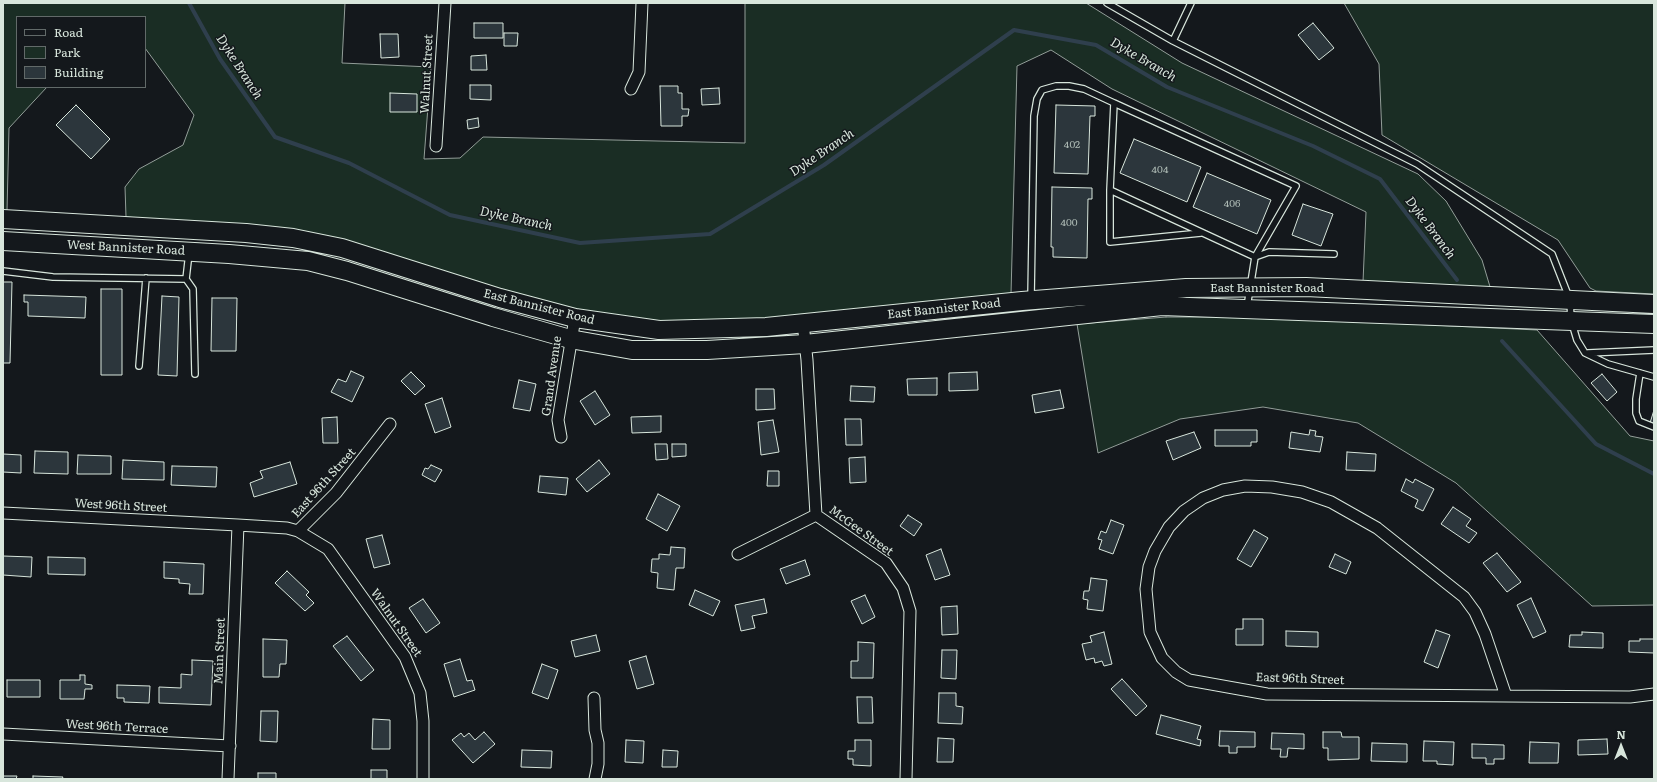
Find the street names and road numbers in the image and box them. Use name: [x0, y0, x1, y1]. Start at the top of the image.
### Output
street label: Walnut Street: [418, 34, 436, 114]
street label: West Bannister Road: [67, 238, 185, 258]
street label: East Bannister Road: [1210, 281, 1324, 295]
street label: East Bannister Road: [482, 286, 596, 328]
street label: East Bannister Road: [887, 296, 1001, 322]
street label: Grand Avenue: [539, 335, 565, 417]
street label: East 96th Street: [289, 445, 359, 521]
street label: West 96th Street: [74, 496, 168, 516]
street label: McGee Street: [826, 503, 896, 559]
street label: Walnut Street: [367, 586, 425, 660]
street label: Main Street: [212, 617, 228, 685]
street label: East 96th Street: [1255, 670, 1345, 688]
street label: West 96th Terrace: [65, 717, 169, 737]

